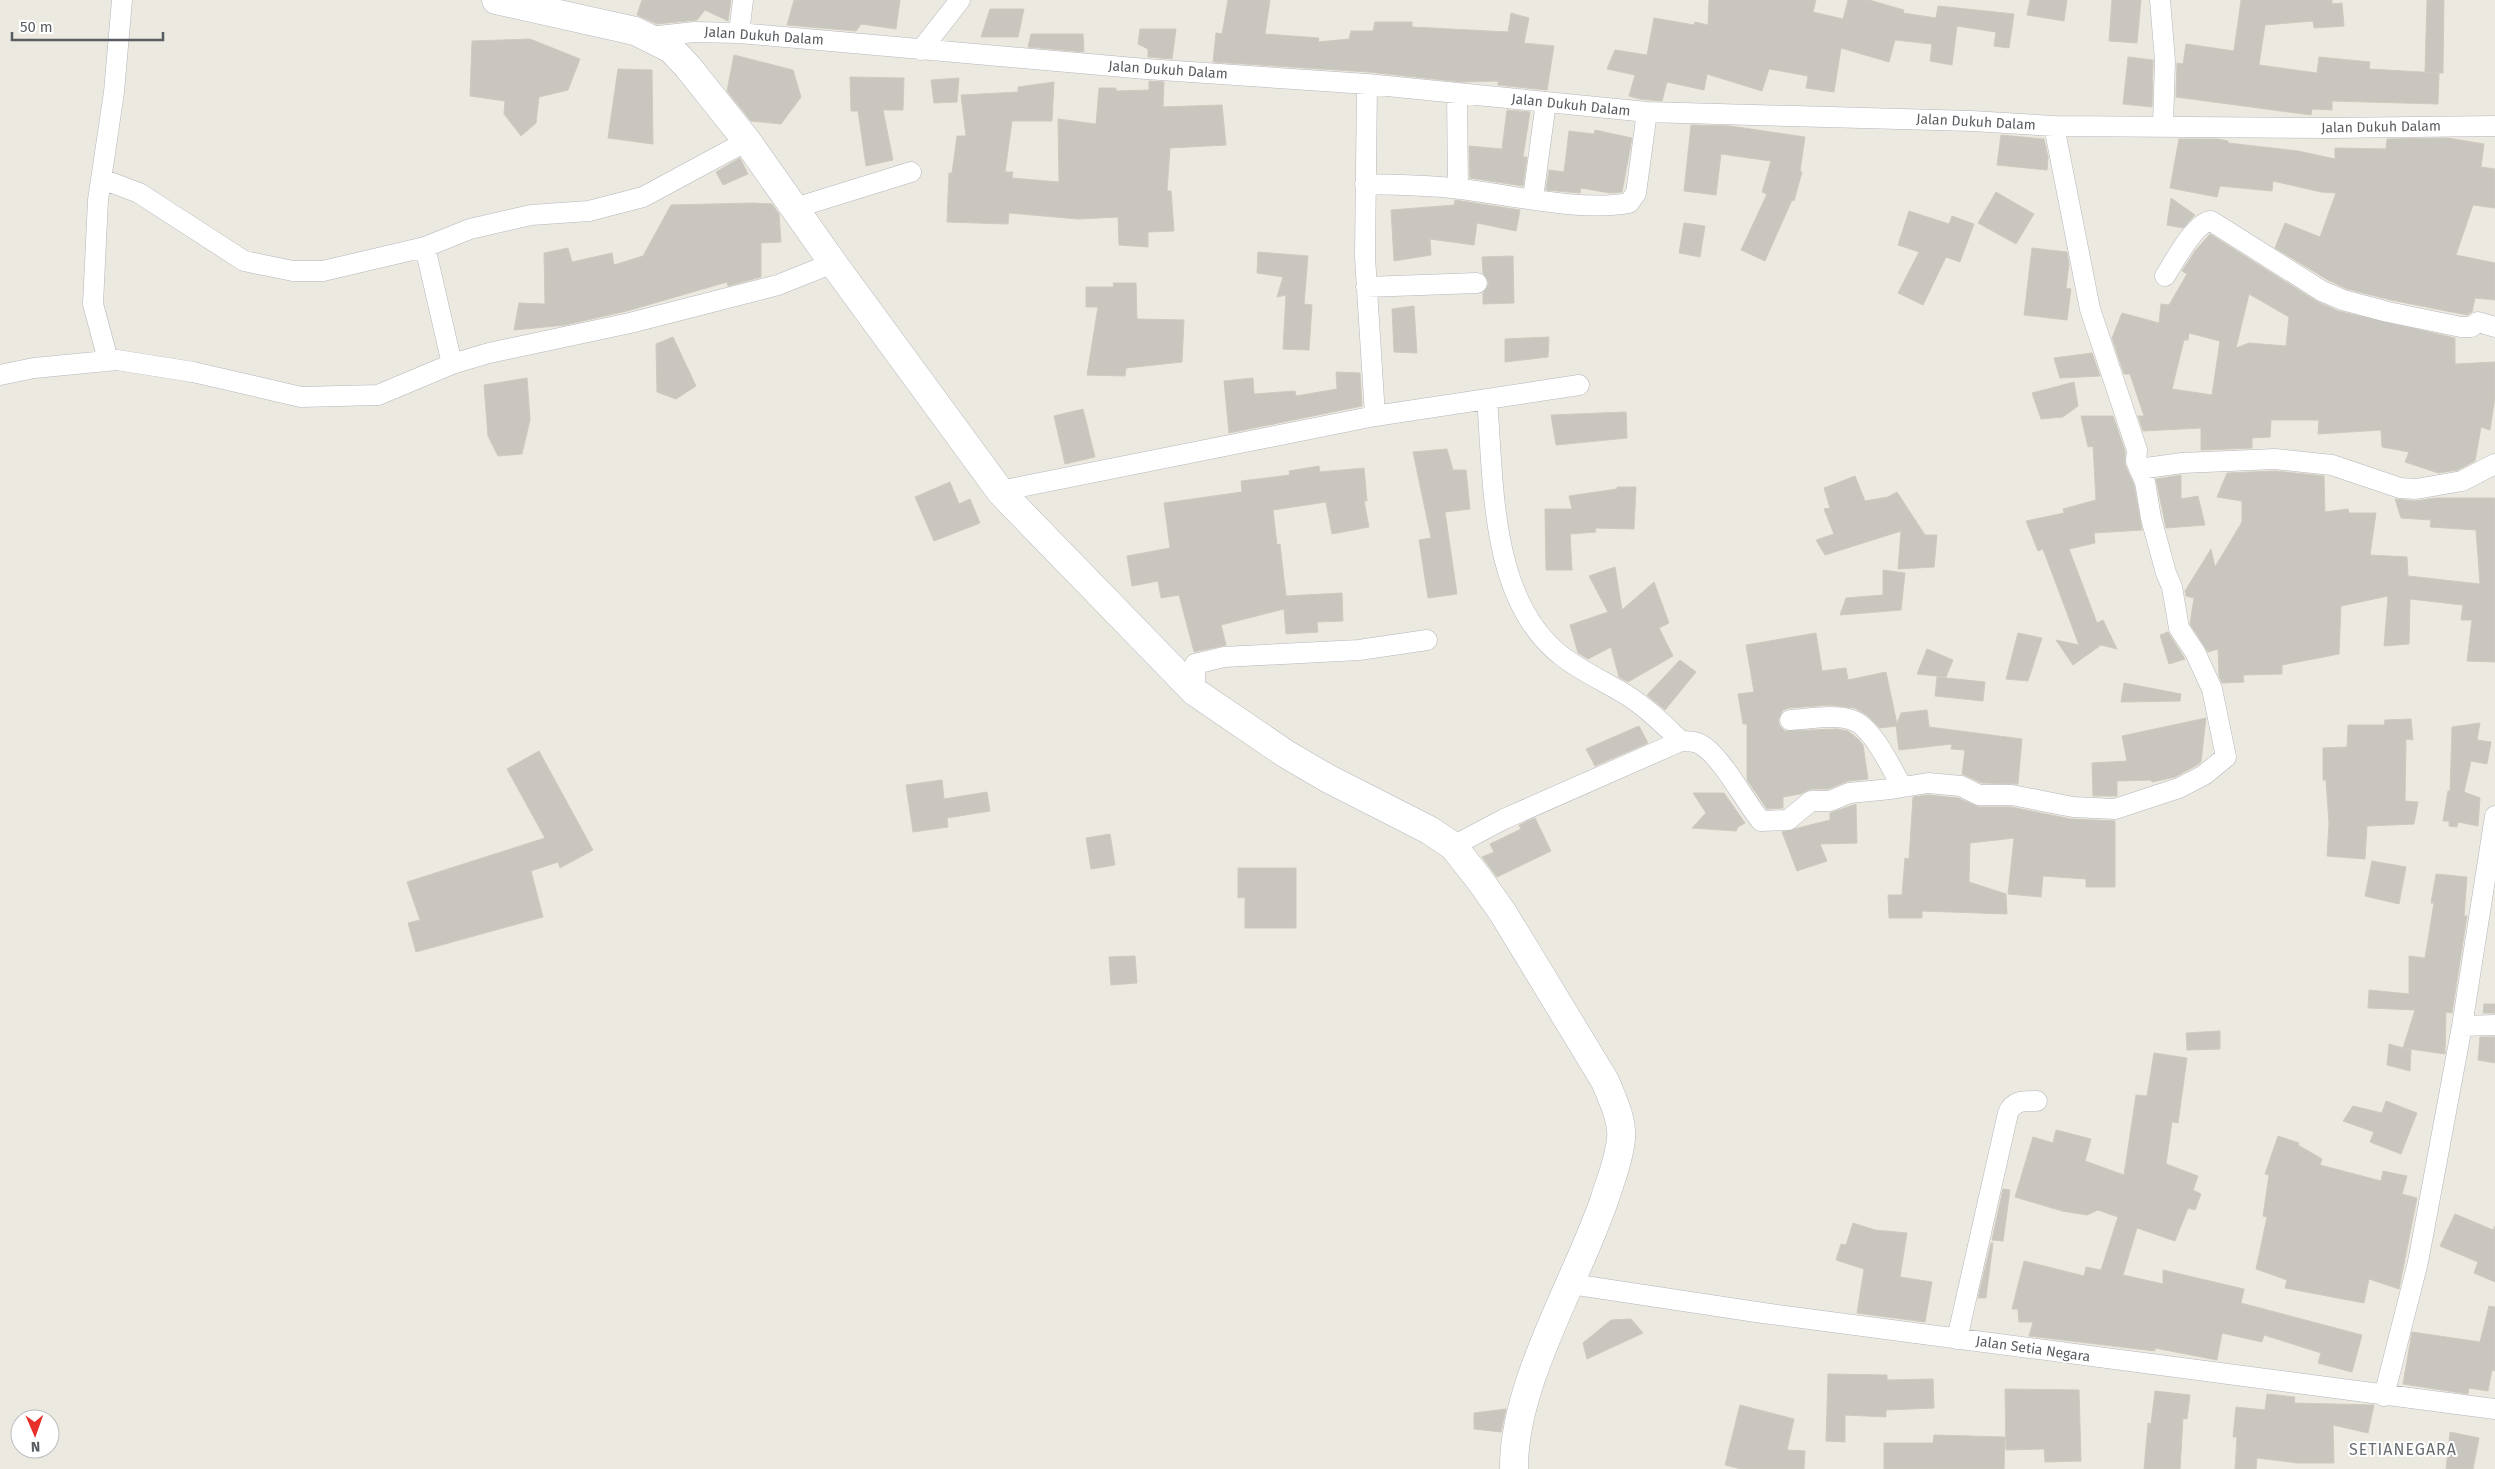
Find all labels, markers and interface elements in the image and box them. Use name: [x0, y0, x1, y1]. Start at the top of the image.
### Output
scale bar: [12, 10, 164, 42]
text: 50 m: [20, 18, 53, 36]
street label: Jalan Dukuh Dalam: [704, 23, 824, 49]
street label: Jalan Dukuh Dalam: [1108, 57, 1228, 83]
street label: Jalan Dukuh Dalam: [1511, 90, 1631, 120]
street label: Jalan Dukuh Dalam: [1916, 110, 2036, 134]
street label: Jalan Dukuh Dalam: [2321, 117, 2441, 137]
street label: Jalan Setia Negara: [1975, 1333, 2091, 1365]
north arrow: [10, 1409, 60, 1459]
text: N: [30, 1438, 40, 1455]
district label: SETIANEGARA: [2349, 1440, 2457, 1459]

